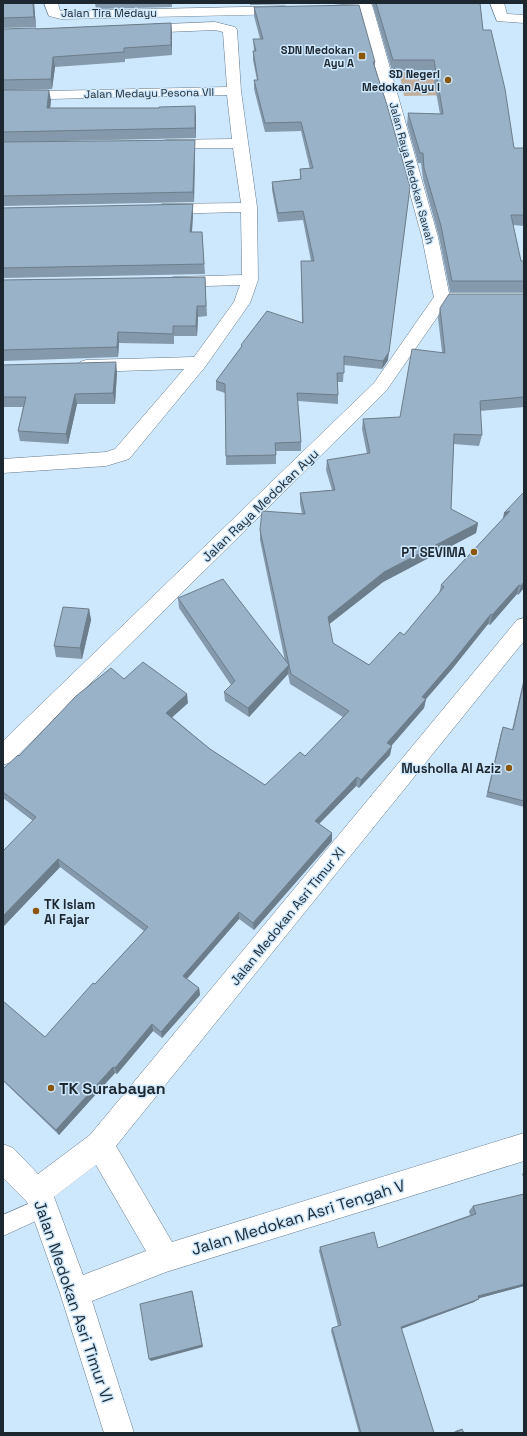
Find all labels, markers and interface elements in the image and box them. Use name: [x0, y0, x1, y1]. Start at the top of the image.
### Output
street label: Jalan Tira Medayu: [61, 6, 157, 20]
place label: SDN Medokan Ayu A: [281, 43, 354, 70]
marker: SDN Medokan Ayu A: [357, 51, 367, 61]
place label: SD Negeri Medokan Ayu I: [362, 67, 440, 94]
marker: SD Negeri Medokan Ayu I: [443, 75, 453, 85]
street label: Jalan Medayu Pesona VII: [84, 85, 214, 101]
street label: Jalan Raya Medokan Sawah: [386, 100, 438, 246]
street label: Jalan Raya Medokan Ayu: [198, 445, 322, 566]
place label: PT SEVIMA: [401, 544, 467, 561]
marker: PT SEVIMA: [469, 547, 479, 557]
place label: Musholla Al Aziz: [401, 760, 501, 777]
marker: Musholla Al Aziz: [504, 763, 514, 773]
street label: Jalan Medokan Asri Timur XI: [226, 844, 349, 989]
place label: TK Islam Al Fajar: [44, 896, 95, 928]
marker: TK Islam Al Fajar: [31, 906, 41, 916]
place label: TK Surabayan: [59, 1078, 166, 1099]
marker: TK Surabayan: [46, 1083, 56, 1093]
street label: Jalan Medokan Asri Tengah V: [189, 1175, 408, 1260]
street label: Jalan Medokan Asri Timur VI: [29, 1197, 118, 1405]

